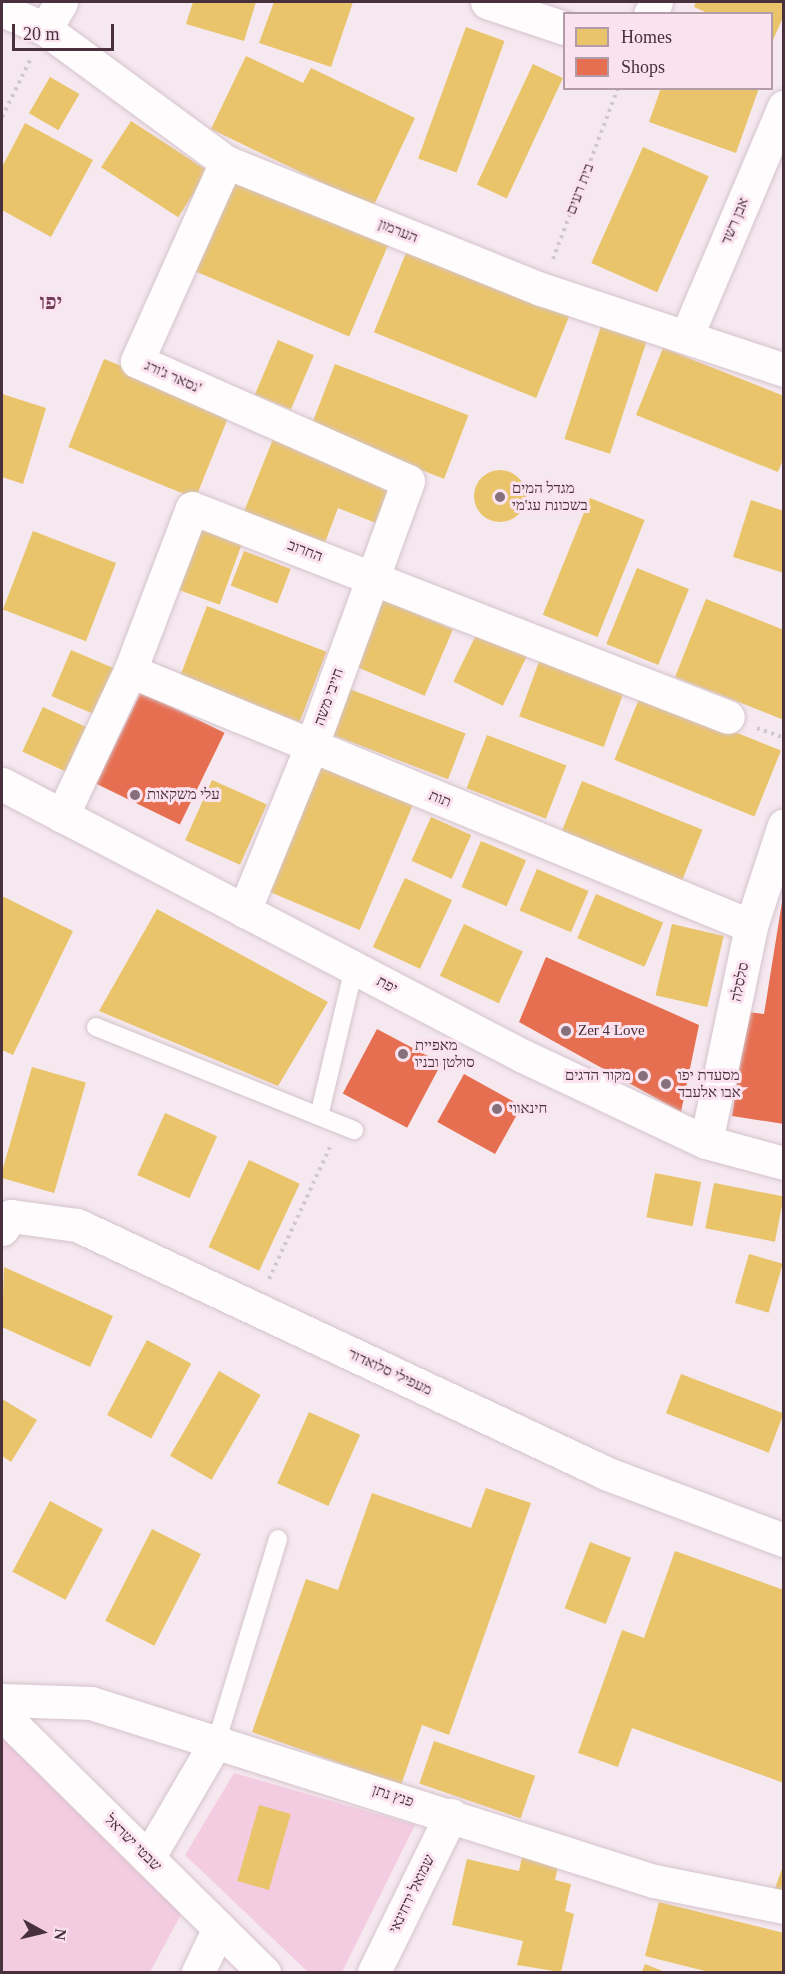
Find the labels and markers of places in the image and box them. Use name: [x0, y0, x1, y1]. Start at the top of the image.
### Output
place label: מגדל המים בשכונת עג'מי: [512, 479, 588, 514]
marker: מגדל המים בשכונת עג'מי: [493, 490, 507, 504]
place label: עלי משקאות: [147, 786, 220, 804]
marker: עלי משקאות: [128, 788, 142, 802]
place label: Zer 4 Love: [578, 1022, 645, 1040]
marker: Zer 4 Love: [559, 1024, 573, 1038]
place label: מאפיית סולטן ובניו: [415, 1036, 475, 1071]
marker: מאפיית סולטן ובניו: [396, 1047, 410, 1061]
place label: מסעדת יפו אבו אלעבד: [678, 1066, 741, 1101]
place label: מקור הדגים: [565, 1067, 631, 1085]
marker: מקור הדגים: [636, 1069, 650, 1083]
marker: מסעדת יפו אבו אלעבד: [659, 1077, 673, 1091]
place label: חינאווי: [509, 1100, 547, 1118]
marker: חינאווי: [490, 1102, 504, 1116]

